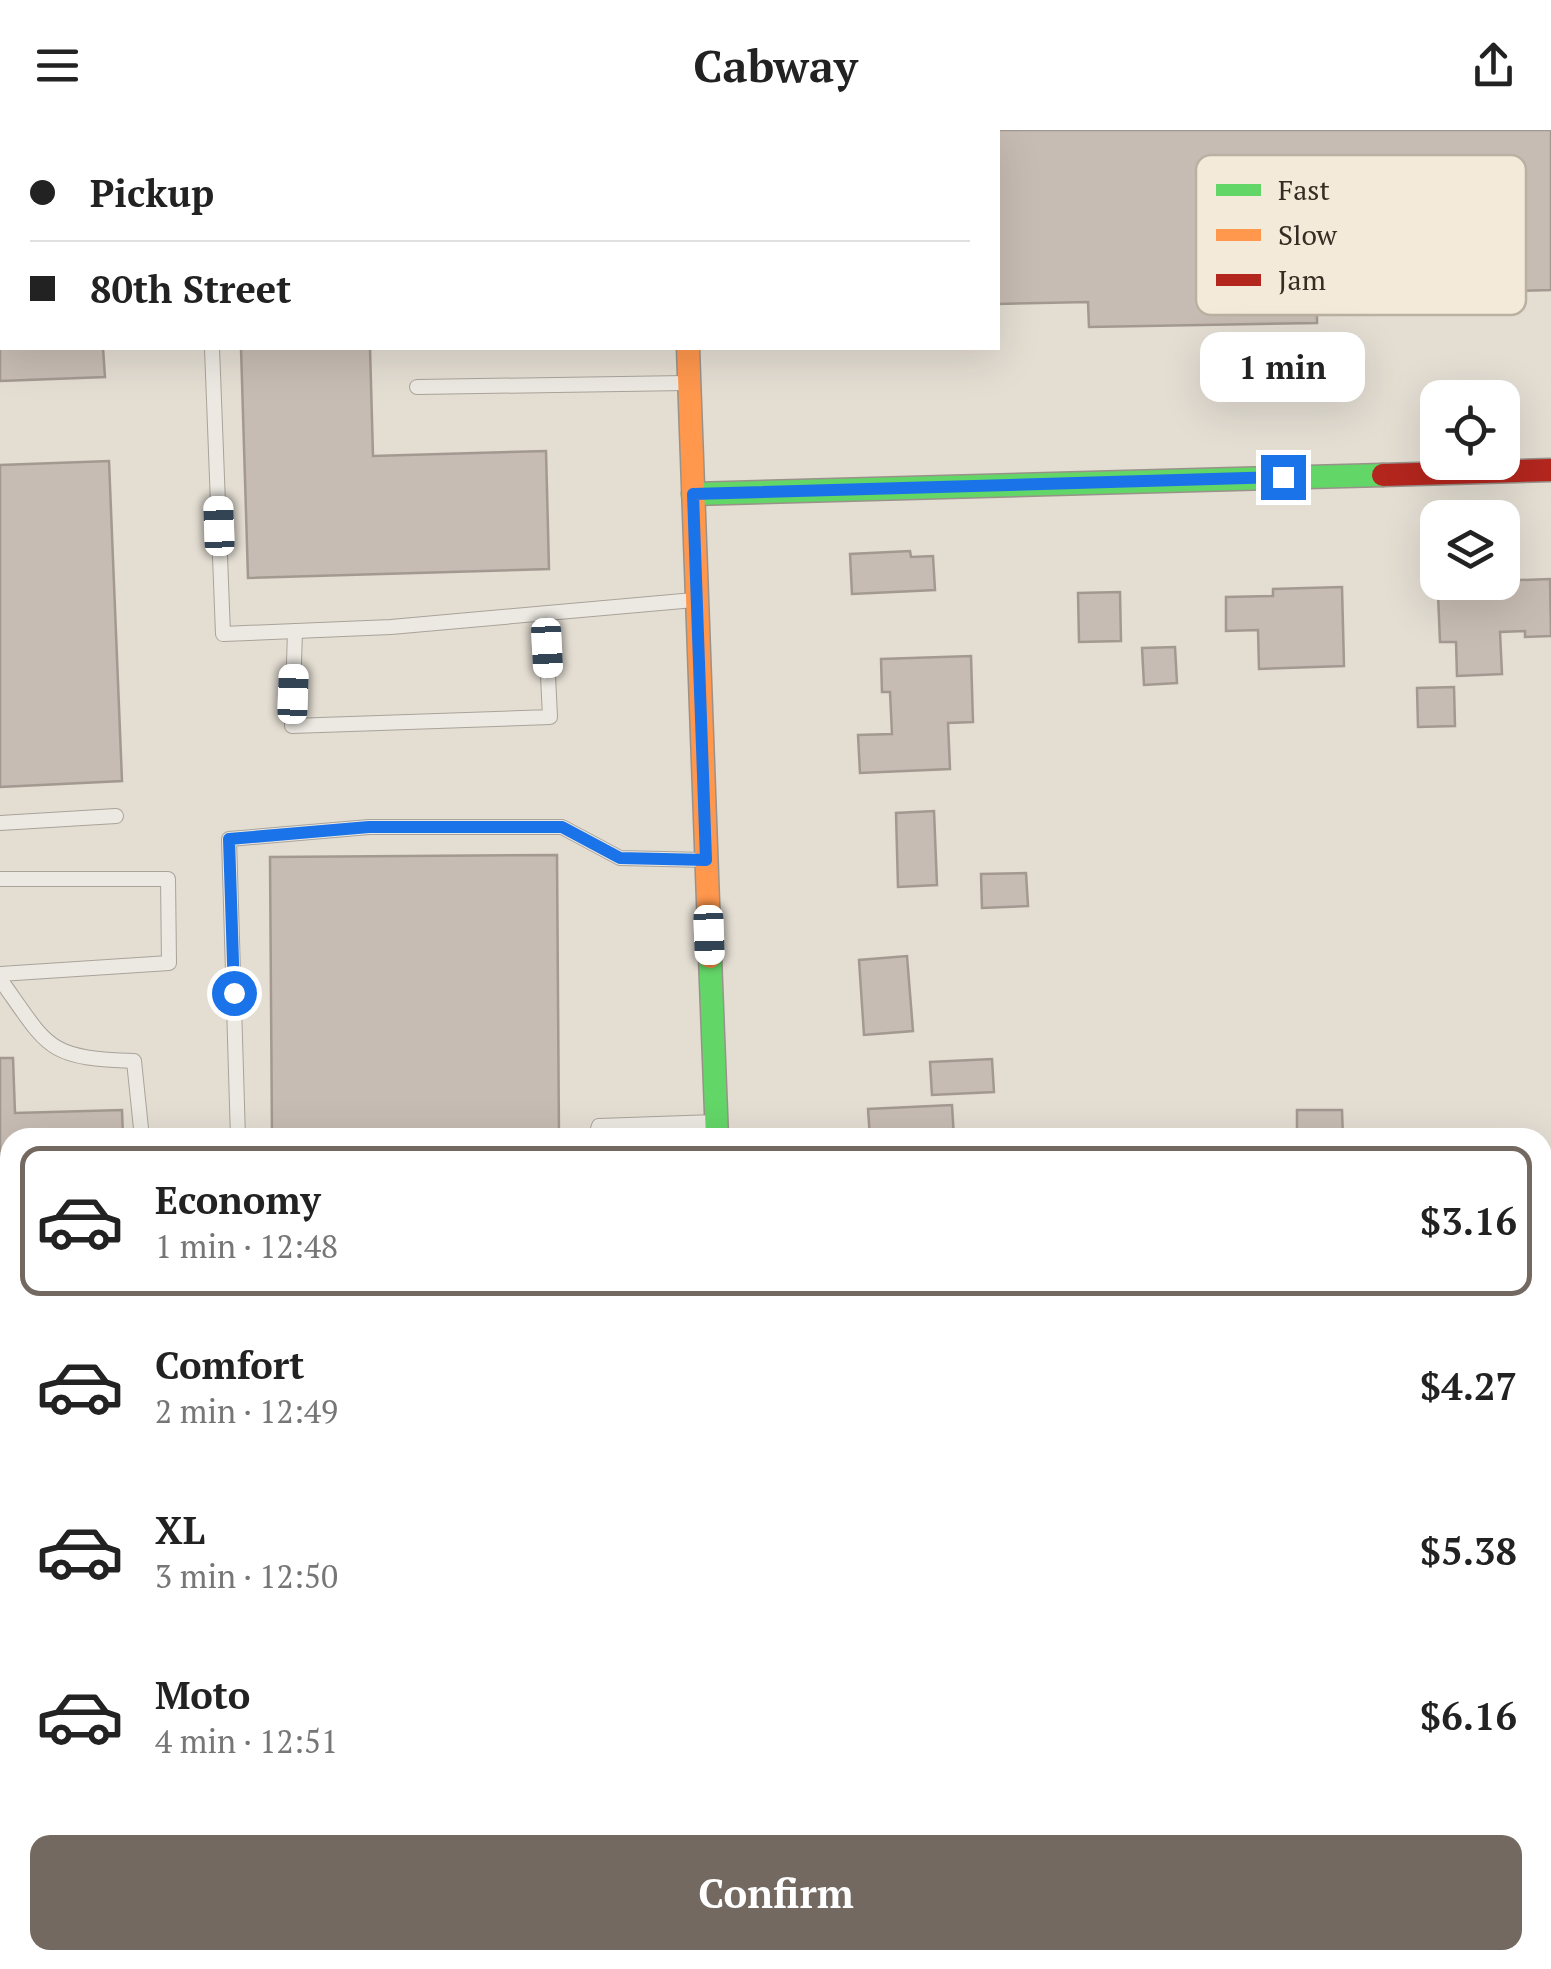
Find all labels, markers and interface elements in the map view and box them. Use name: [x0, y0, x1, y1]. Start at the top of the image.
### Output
text: Cabway: [693, 35, 858, 95]
icon: menu: [30, 38, 85, 93]
icon: share: [1466, 38, 1521, 93]
legend: [1196, 155, 1526, 315]
text: Pickup: [90, 168, 214, 218]
text: Fast: [1278, 171, 1330, 208]
text: Slow: [1278, 216, 1338, 253]
text: Jam: [1278, 261, 1326, 298]
text: 80th Street: [90, 264, 291, 314]
callout: 1 min: [1200, 332, 1366, 402]
text: 1 min: [1239, 346, 1326, 388]
map controls: [1420, 380, 1520, 600]
button: locate: [1420, 380, 1520, 480]
route end: [1261, 455, 1306, 500]
car: [203, 495, 235, 557]
button: layers: [1420, 500, 1520, 600]
car: [530, 617, 564, 679]
car: [277, 663, 309, 725]
car: [693, 904, 725, 966]
route start: [212, 971, 257, 1016]
text: Economy: [155, 1175, 321, 1225]
icon: car: [35, 1176, 125, 1266]
text: $3.16: [1420, 1196, 1517, 1246]
text: 1 min · 12:48: [155, 1225, 338, 1267]
text: Comfort: [155, 1340, 304, 1390]
icon: car: [35, 1341, 125, 1431]
text: $4.27: [1420, 1361, 1517, 1411]
text: 2 min · 12:49: [155, 1390, 338, 1432]
text: XL: [155, 1505, 205, 1555]
icon: car: [35, 1506, 125, 1596]
text: $5.38: [1420, 1526, 1517, 1576]
text: 3 min · 12:50: [155, 1555, 338, 1597]
text: Moto: [155, 1670, 250, 1720]
icon: car: [35, 1671, 125, 1761]
text: $6.16: [1420, 1691, 1517, 1741]
text: 4 min · 12:51: [155, 1720, 338, 1762]
button: Confirm: [30, 1835, 1522, 1950]

